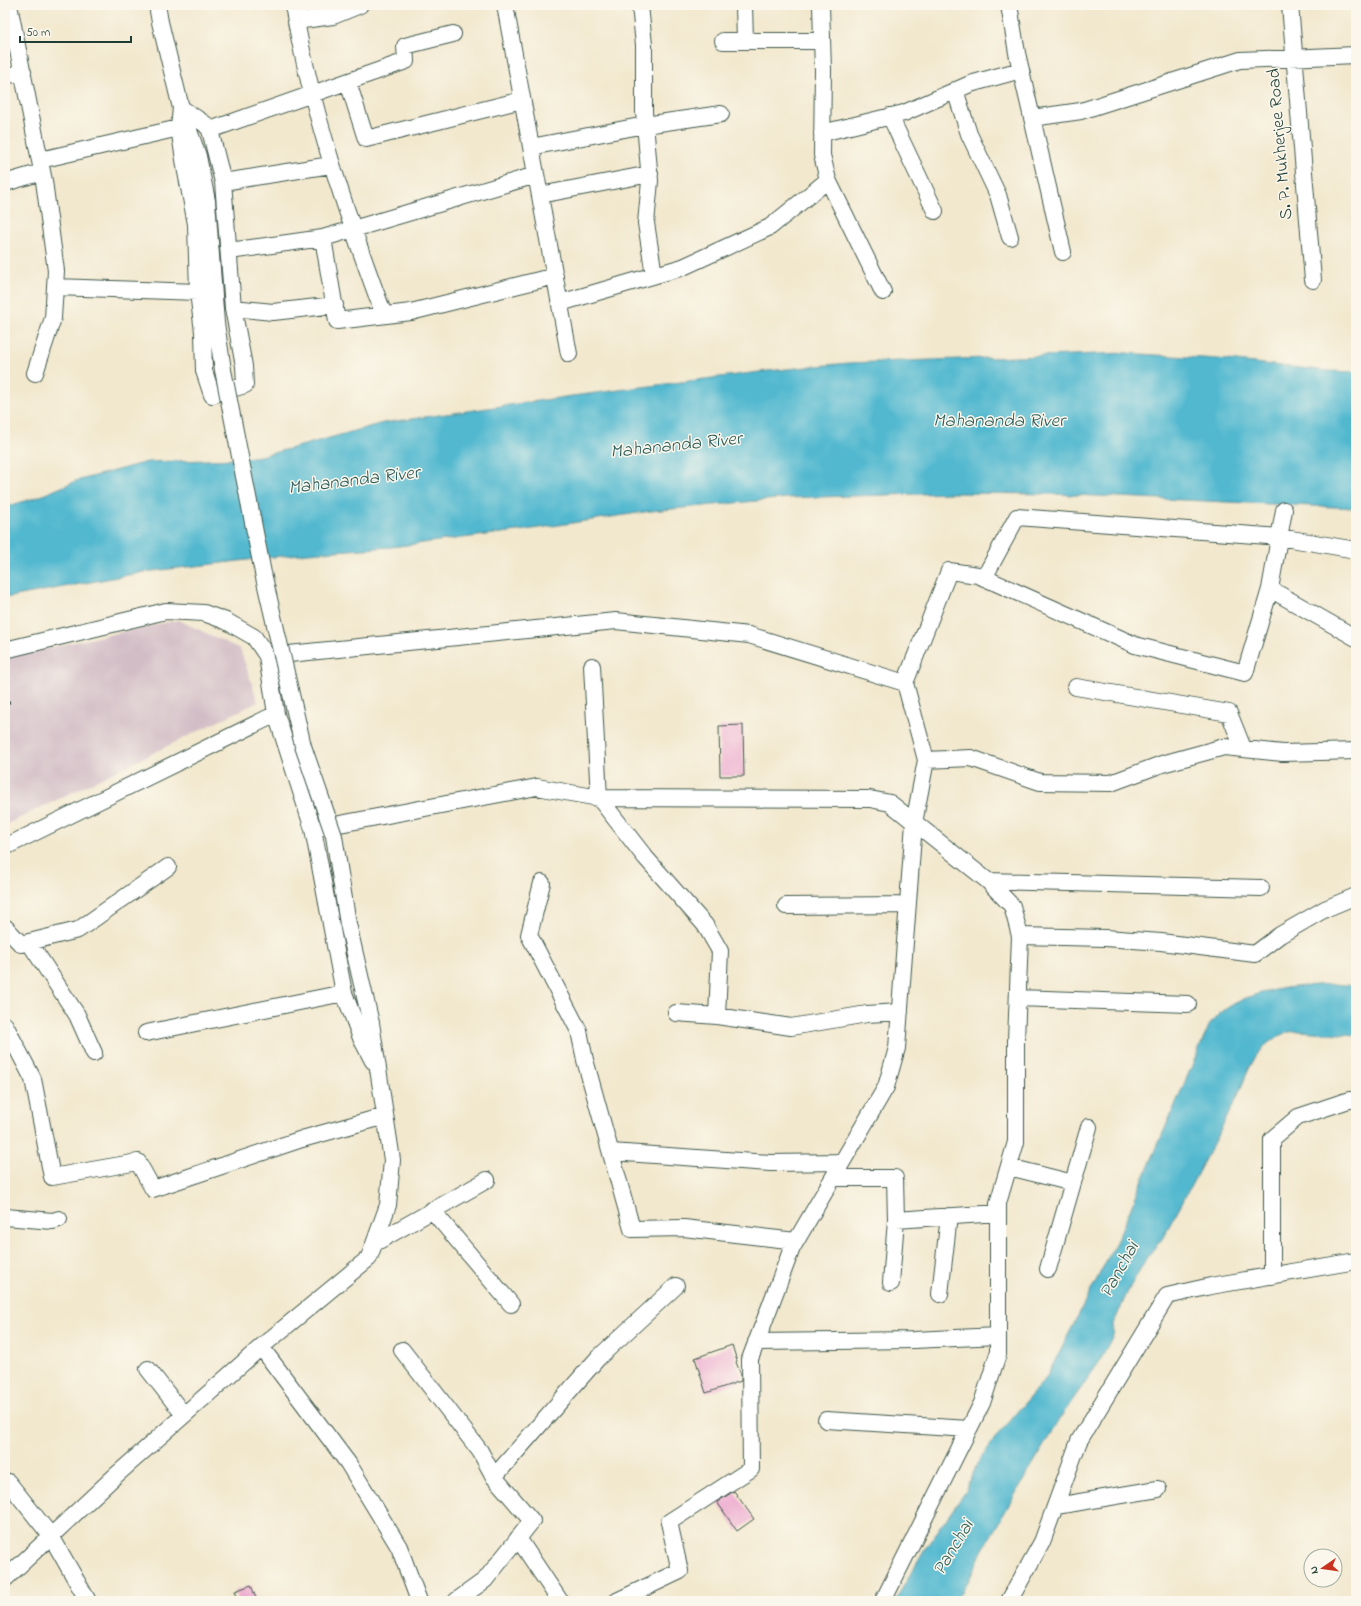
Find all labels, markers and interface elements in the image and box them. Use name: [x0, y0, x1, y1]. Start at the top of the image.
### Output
scale bar: [20, 18, 131, 44]
text: 50 m: [26, 24, 50, 42]
street label: S. P. Mukherjee Road: [1261, 67, 1301, 221]
water label: Mahananda River: [933, 408, 1067, 435]
water label: Mahananda River: [609, 425, 745, 466]
water label: Mahananda River: [287, 459, 423, 502]
water label: Panchai: [1093, 1236, 1147, 1303]
water label: Panchai: [927, 1514, 982, 1581]
north arrow: [1303, 1548, 1343, 1588]
text: N: [1306, 1565, 1323, 1575]

